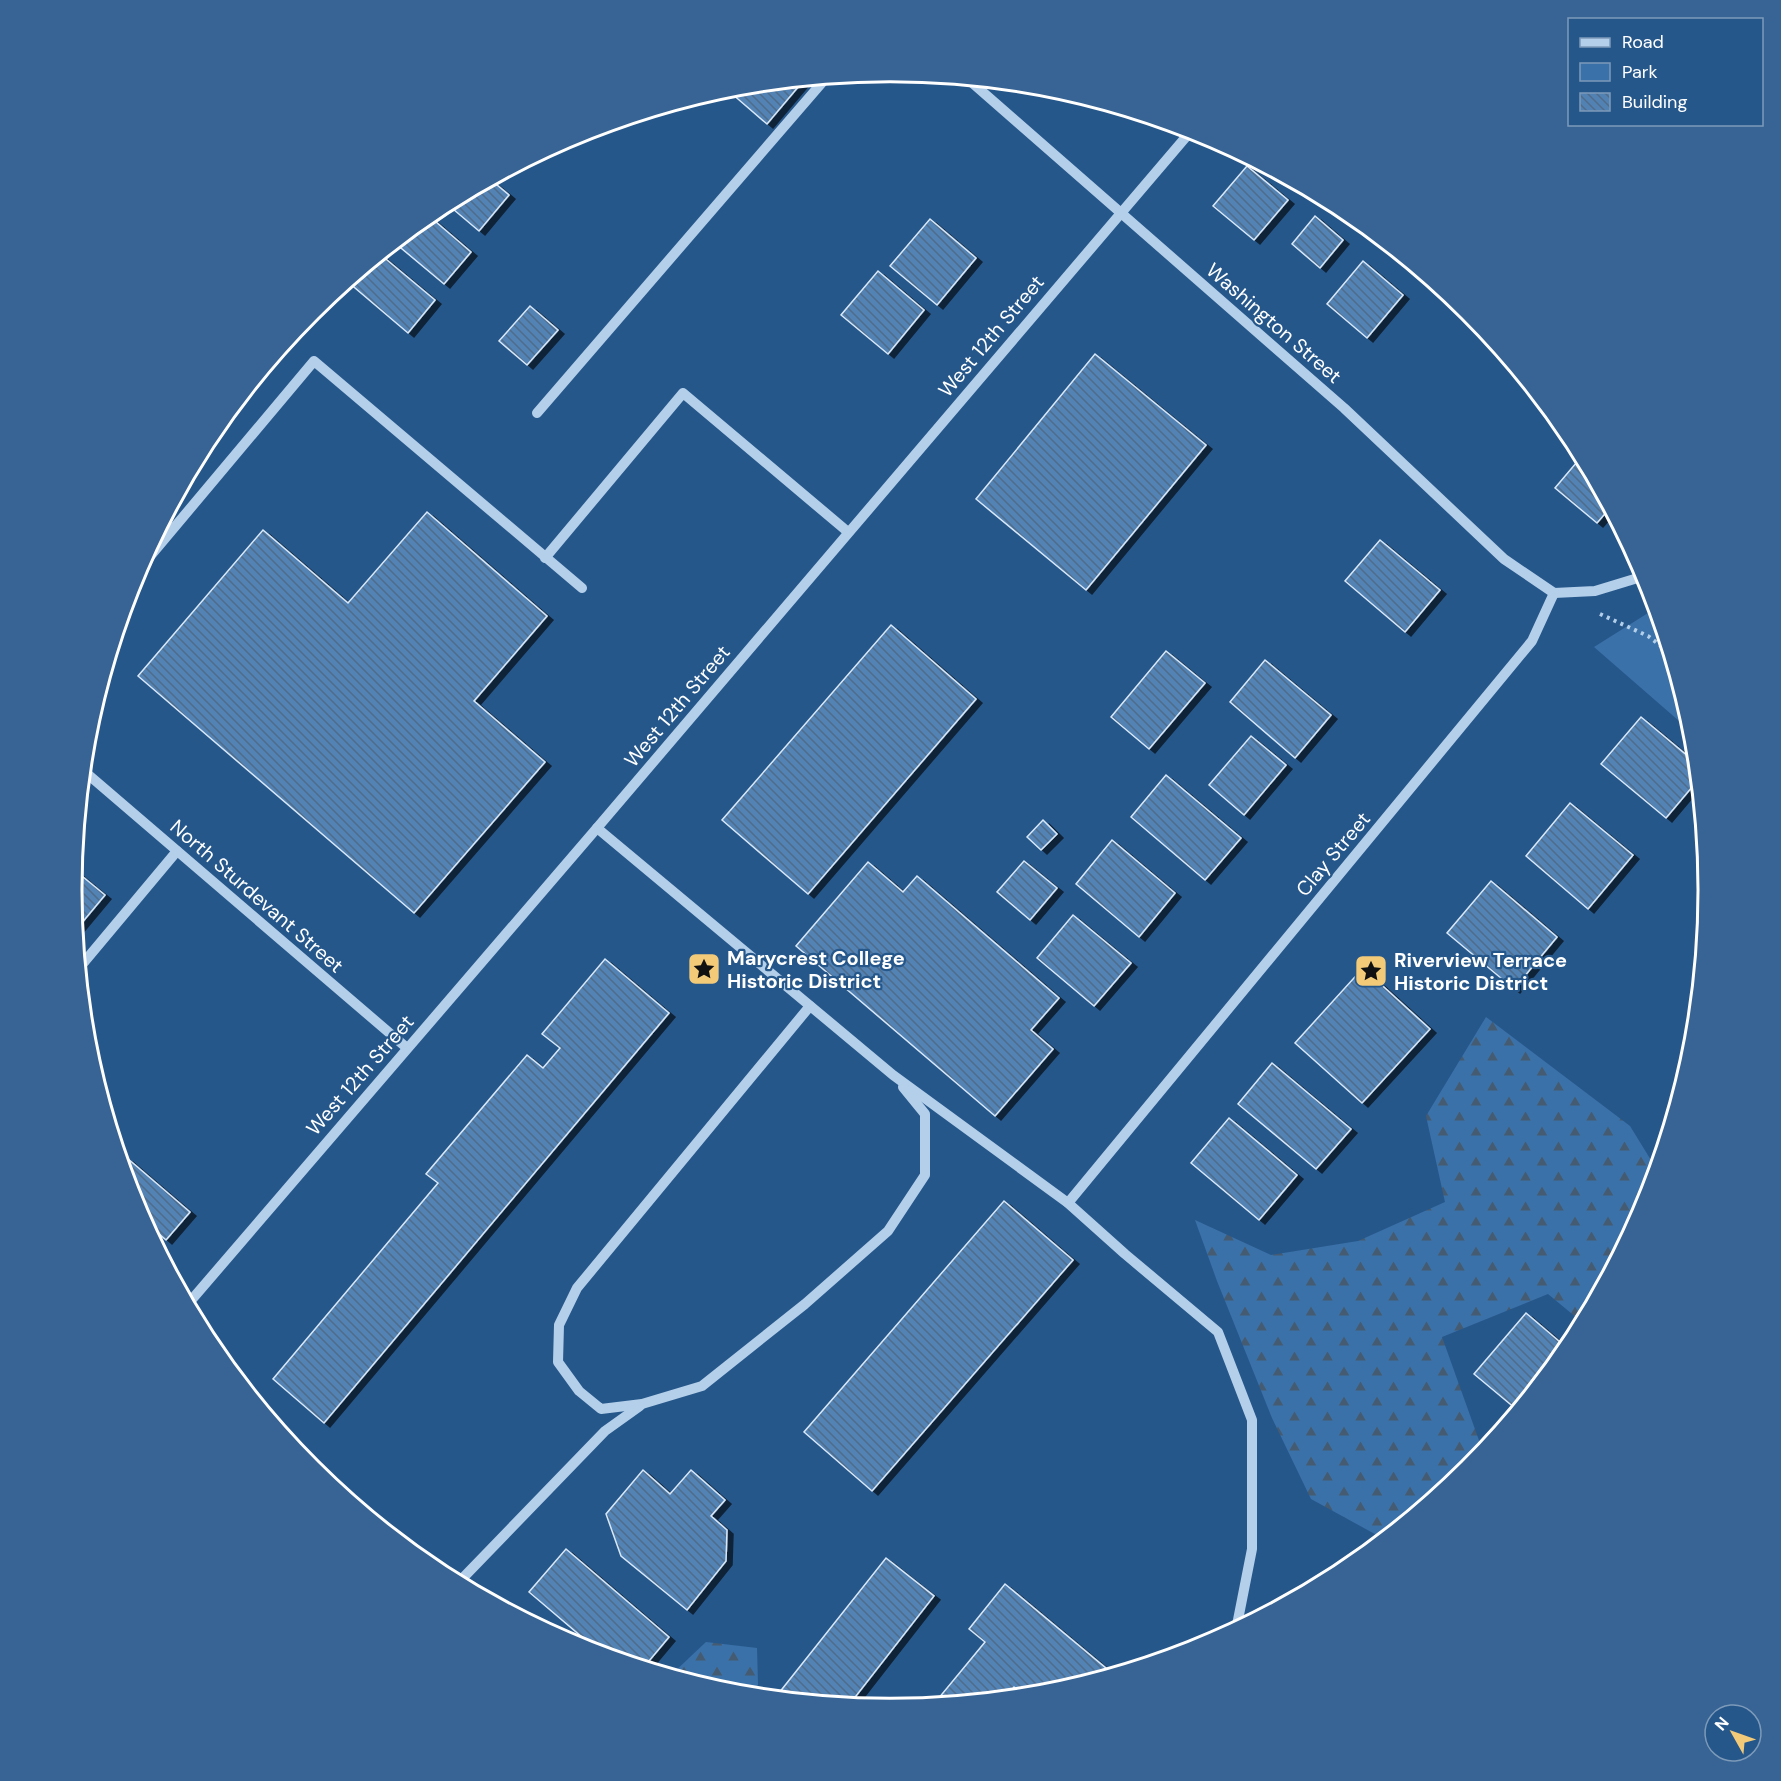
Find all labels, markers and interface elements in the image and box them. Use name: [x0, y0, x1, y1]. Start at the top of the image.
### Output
legend: [1568, 18, 1763, 126]
text: Road: [1622, 30, 1664, 54]
text: Park: [1622, 60, 1658, 84]
text: Building: [1622, 90, 1687, 114]
street label: Washington Street: [1201, 257, 1347, 389]
street label: West 12th Street: [932, 269, 1050, 402]
street label: West 12th Street: [618, 639, 736, 772]
street label: Clay Street: [1290, 806, 1376, 902]
street label: North Sturdevant Street: [165, 814, 349, 979]
place label: Marycrest College Historic District: [727, 945, 905, 994]
place label: Riverview Terrace Historic District: [1394, 947, 1567, 996]
place icon: Marycrest College Historic District: [686, 951, 722, 987]
place icon: Riverview Terrace Historic District: [1353, 953, 1389, 989]
street label: West 12th Street: [300, 1009, 420, 1141]
north arrow: [1703, 1703, 1763, 1763]
text: N: [1710, 1712, 1734, 1735]

